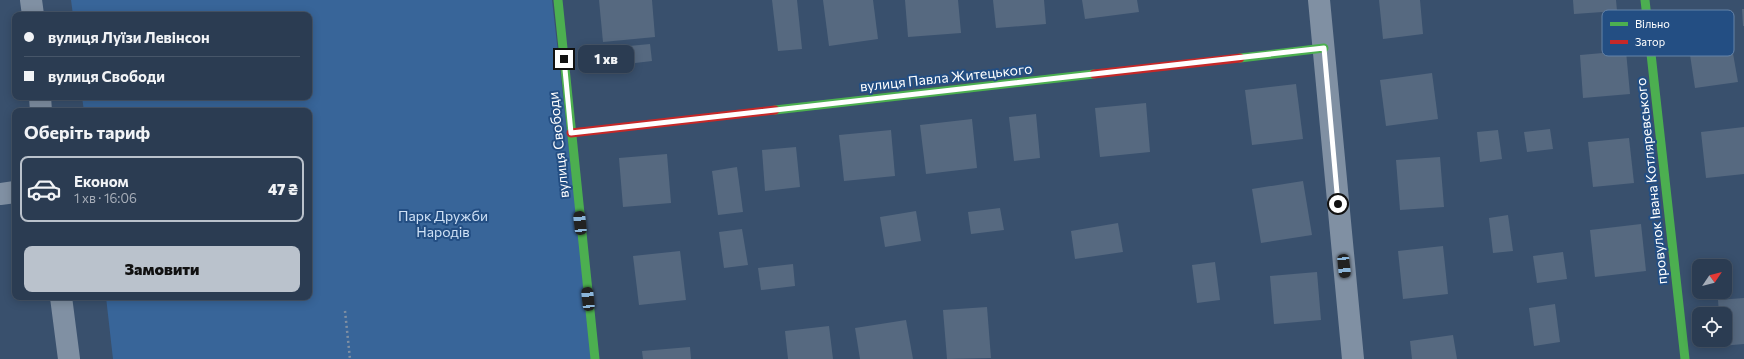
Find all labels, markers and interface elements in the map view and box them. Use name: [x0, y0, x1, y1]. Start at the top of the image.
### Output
legend: [1602, 10, 1734, 56]
text: Вільно: [1635, 17, 1670, 30]
text: вулиця Луїзи Левінсон: [48, 28, 210, 46]
text: Затор: [1635, 35, 1665, 48]
callout: 1 хв: [578, 45, 634, 73]
route end: [555, 50, 573, 68]
text: 1 хв: [594, 51, 618, 67]
street label: вулиця Павла Житецького: [859, 59, 1033, 95]
text: вулиця Свободи: [48, 67, 165, 85]
street label: провулок Івана Котляревського: [1632, 77, 1670, 285]
street label: вулиця Свободи: [544, 91, 572, 199]
text: Оберіть тариф: [24, 121, 150, 143]
icon: car: [26, 171, 62, 207]
text: Економ: [74, 172, 129, 190]
text: 47 ₴: [268, 180, 298, 198]
text: 1 хв · 16:06: [74, 190, 137, 206]
route start: [1329, 195, 1347, 213]
park label: Парк Дружби Народів: [398, 207, 488, 240]
car: [573, 210, 587, 236]
button: Замовити: [24, 246, 300, 292]
car: [1337, 253, 1351, 279]
north arrow: [1692, 259, 1732, 299]
map controls: [1692, 259, 1732, 347]
car: [581, 286, 595, 312]
button: locate: [1692, 307, 1732, 347]

